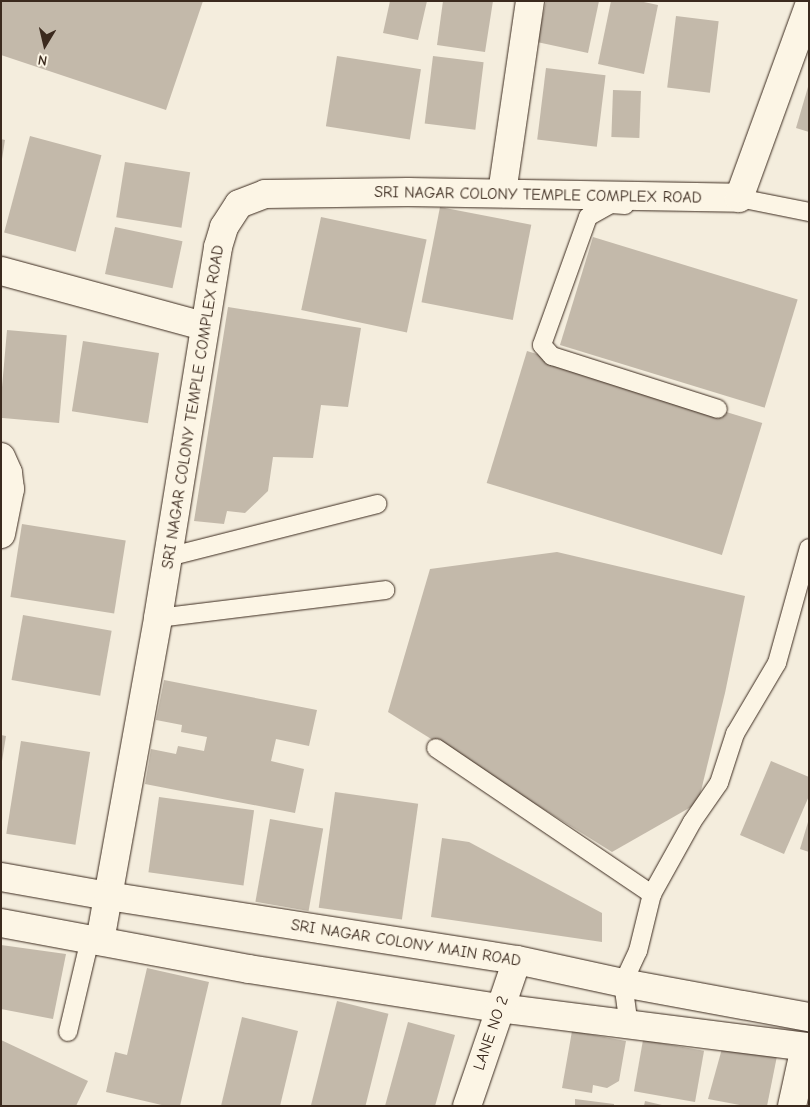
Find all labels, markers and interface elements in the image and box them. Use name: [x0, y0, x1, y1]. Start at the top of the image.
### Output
north arrow: [20, 20, 70, 70]
text: N: [37, 51, 48, 69]
street label: SRI NAGAR COLONY TEMPLE COMPLEX ROAD: [374, 183, 702, 207]
street label: SRI NAGAR COLONY TEMPLE COMPLEX ROAD: [158, 244, 228, 570]
street label: SRI NAGAR COLONY MAIN ROAD: [290, 915, 522, 971]
street label: LANE NO 2: [469, 993, 513, 1073]

